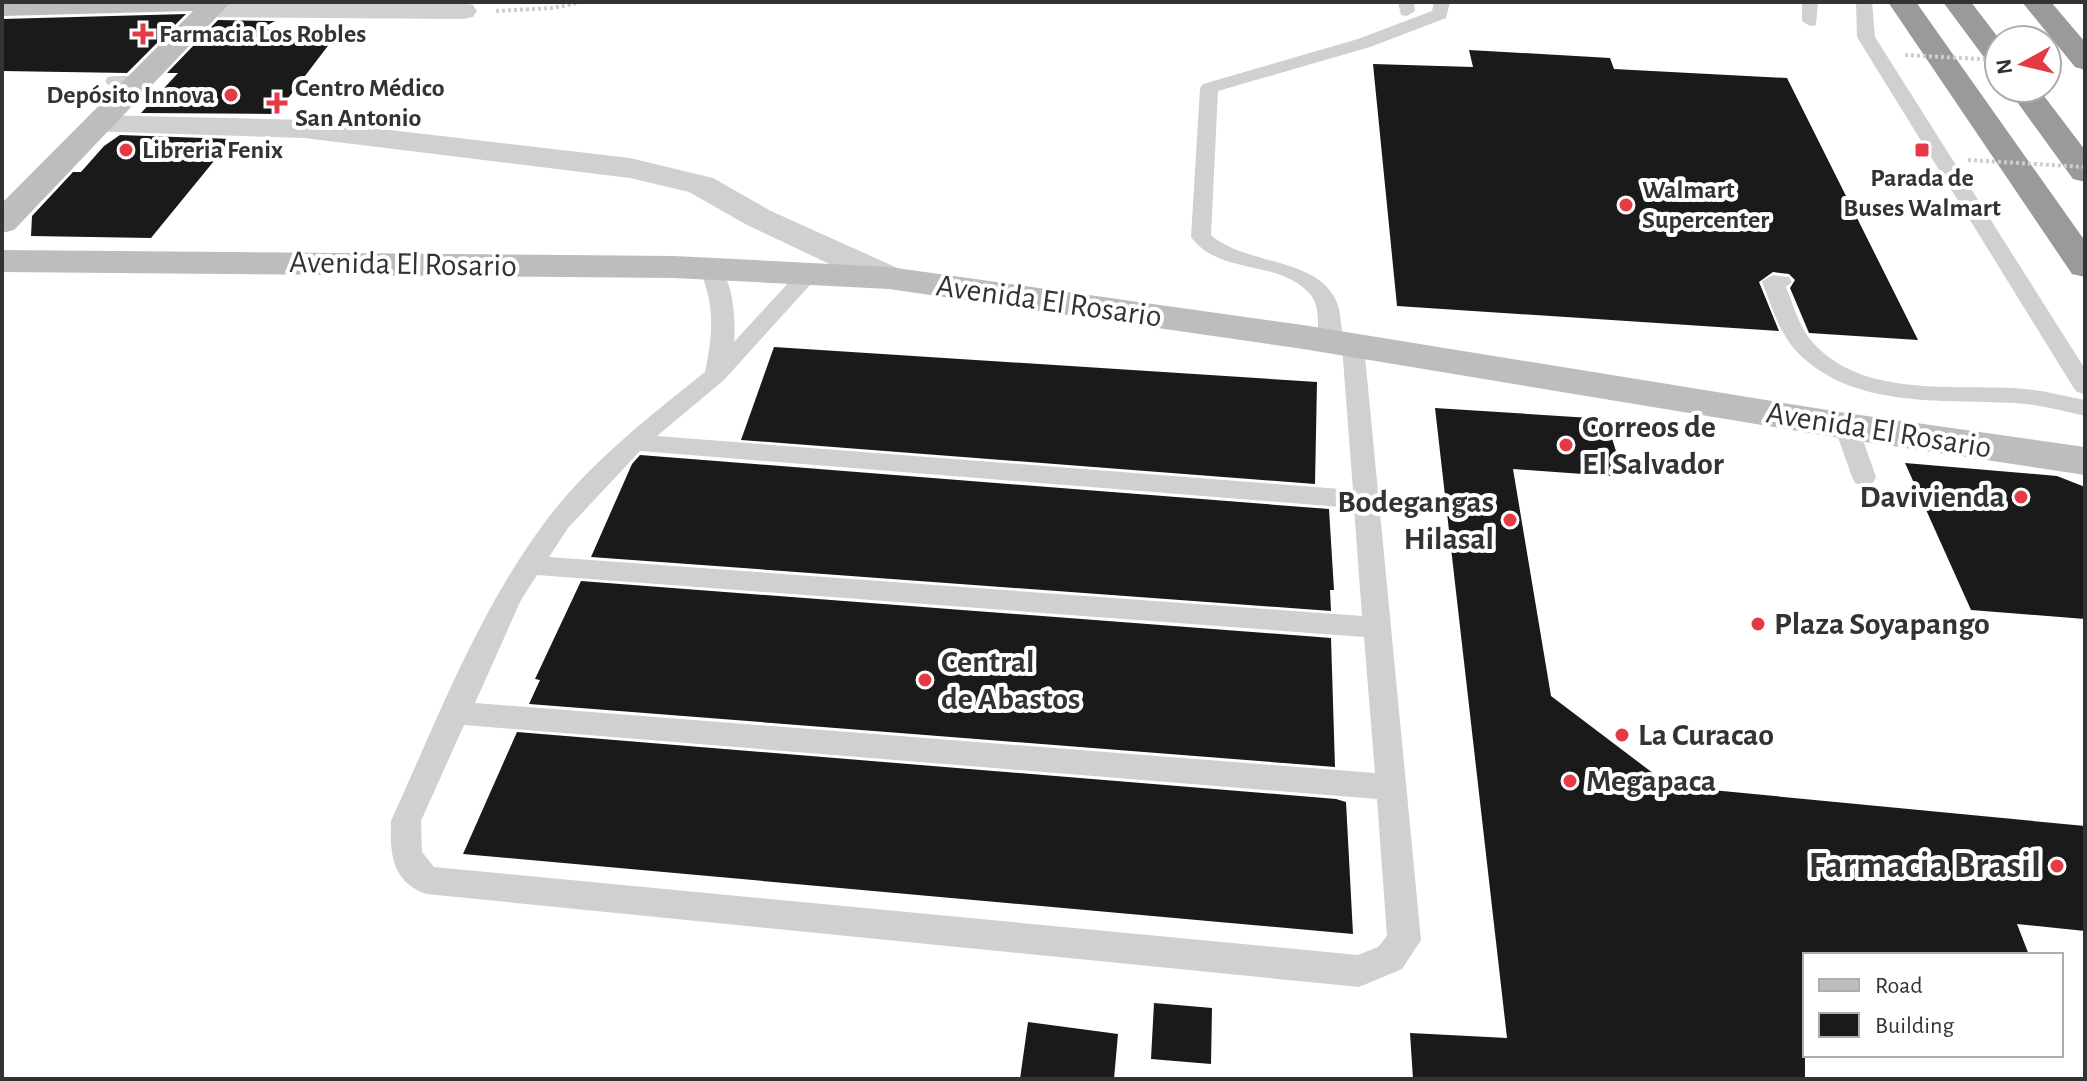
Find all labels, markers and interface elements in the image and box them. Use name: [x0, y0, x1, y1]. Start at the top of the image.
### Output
place label: Farmacia Los Robles: [159, 21, 366, 47]
north arrow: [1983, 24, 2063, 104]
marker: Farmacia Los Robles: [134, 25, 152, 43]
text: N: [1992, 58, 2016, 76]
place label: Centro Médico San Antonio: [295, 75, 445, 131]
place label: Depósito Innova: [46, 82, 215, 108]
marker: Depósito Innova: [222, 86, 240, 104]
marker: Centro Médico San Antonio: [266, 92, 288, 114]
place label: Libreria Fenix: [142, 137, 283, 163]
marker: Libreria Fenix: [117, 141, 135, 159]
marker: Parada de Buses Walmart: [1913, 141, 1931, 159]
place label: Parada de Buses Walmart: [1843, 165, 2001, 221]
place label: Walmart Supercenter: [1642, 177, 1769, 233]
marker: Walmart Supercenter: [1617, 196, 1635, 214]
street label: Avenida El Rosario: [289, 246, 517, 282]
street label: Avenida El Rosario: [934, 269, 1164, 333]
street label: Avenida El Rosario: [1764, 396, 1994, 464]
place label: Correos de El Salvador: [1582, 411, 1724, 480]
marker: Correos de El Salvador: [1557, 436, 1575, 454]
place label: Davivienda: [1860, 481, 2005, 513]
place label: Bodegangas Hilasal: [1337, 486, 1494, 555]
marker: Davivienda: [2012, 488, 2030, 506]
marker: Bodegangas Hilasal: [1501, 511, 1519, 529]
place label: Plaza Soyapango: [1774, 608, 1990, 640]
marker: Plaza Soyapango: [1749, 615, 1767, 633]
place label: Central de Abastos: [941, 646, 1080, 715]
marker: Central de Abastos: [916, 671, 934, 689]
place label: La Curacao: [1638, 719, 1774, 751]
marker: La Curacao: [1613, 726, 1631, 744]
place label: Megapaca: [1586, 765, 1716, 797]
marker: Megapaca: [1561, 772, 1579, 790]
place label: Farmacia Brasil: [1808, 847, 2041, 885]
marker: Farmacia Brasil: [2048, 857, 2066, 875]
legend: [1803, 953, 2063, 1057]
text: Road: [1875, 974, 1923, 998]
text: Building: [1875, 1014, 1954, 1038]

